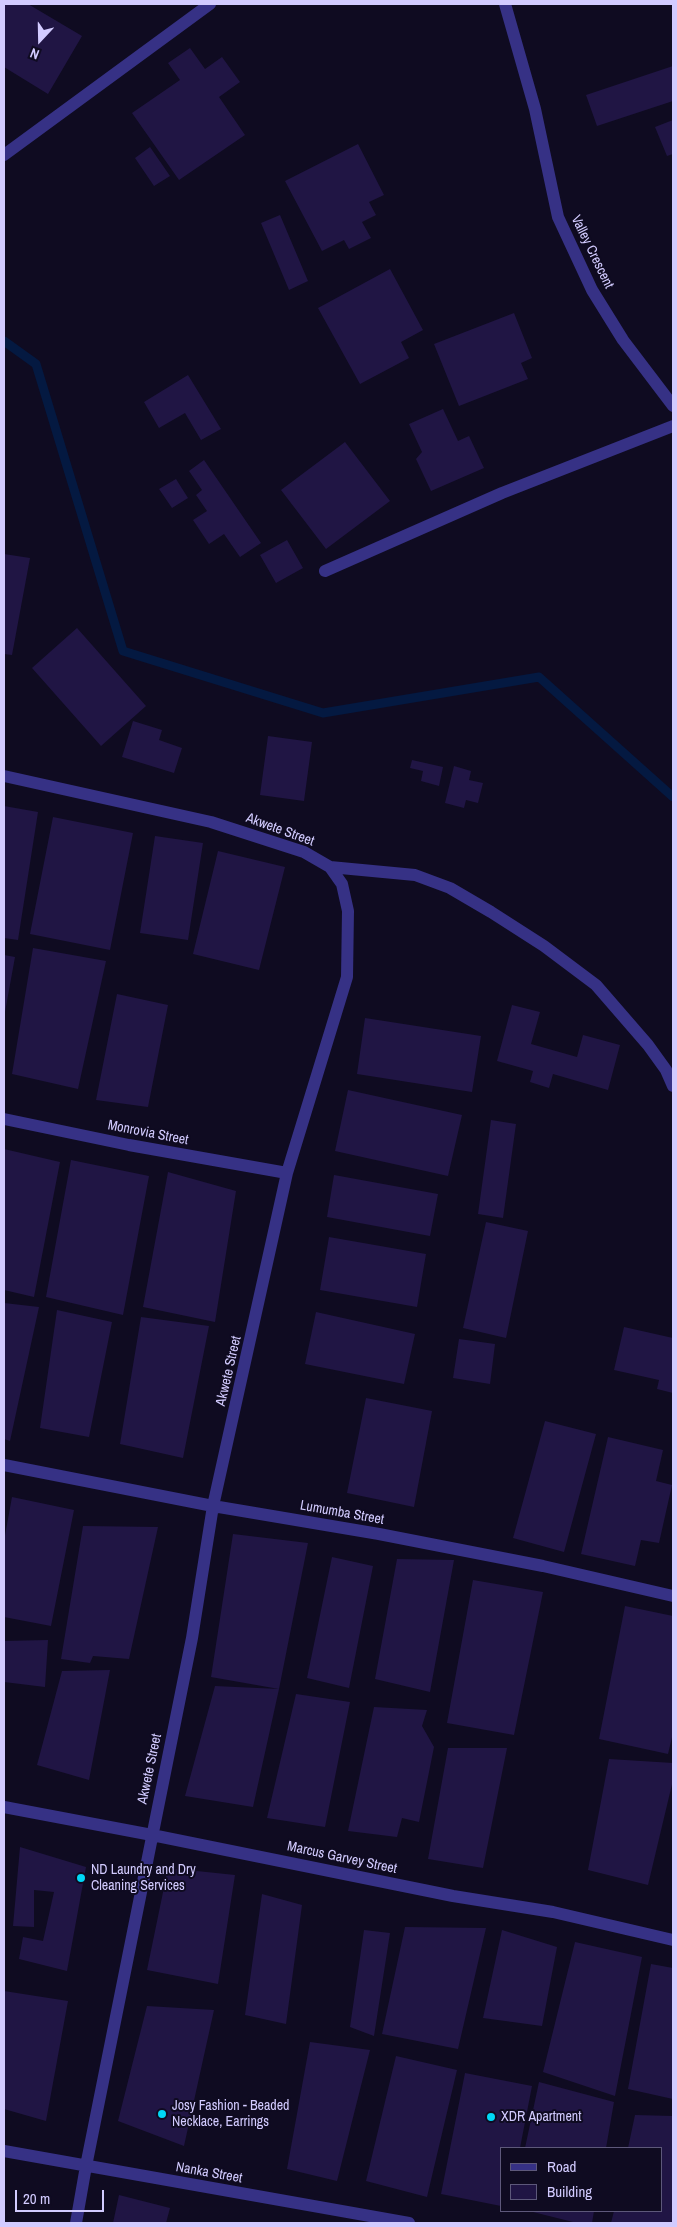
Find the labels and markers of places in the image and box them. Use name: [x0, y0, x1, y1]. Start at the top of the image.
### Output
place label: ND Laundry and Dry Cleaning Services: [91, 1862, 196, 1894]
marker: ND Laundry and Dry Cleaning Services: [75, 1872, 87, 1884]
place label: Josy Fashion - Beaded Necklace, Earrings: [172, 2098, 290, 2130]
marker: Josy Fashion - Beaded Necklace, Earrings: [156, 2108, 168, 2120]
place label: XDR Apartment: [501, 2109, 581, 2125]
marker: XDR Apartment: [485, 2111, 497, 2123]

